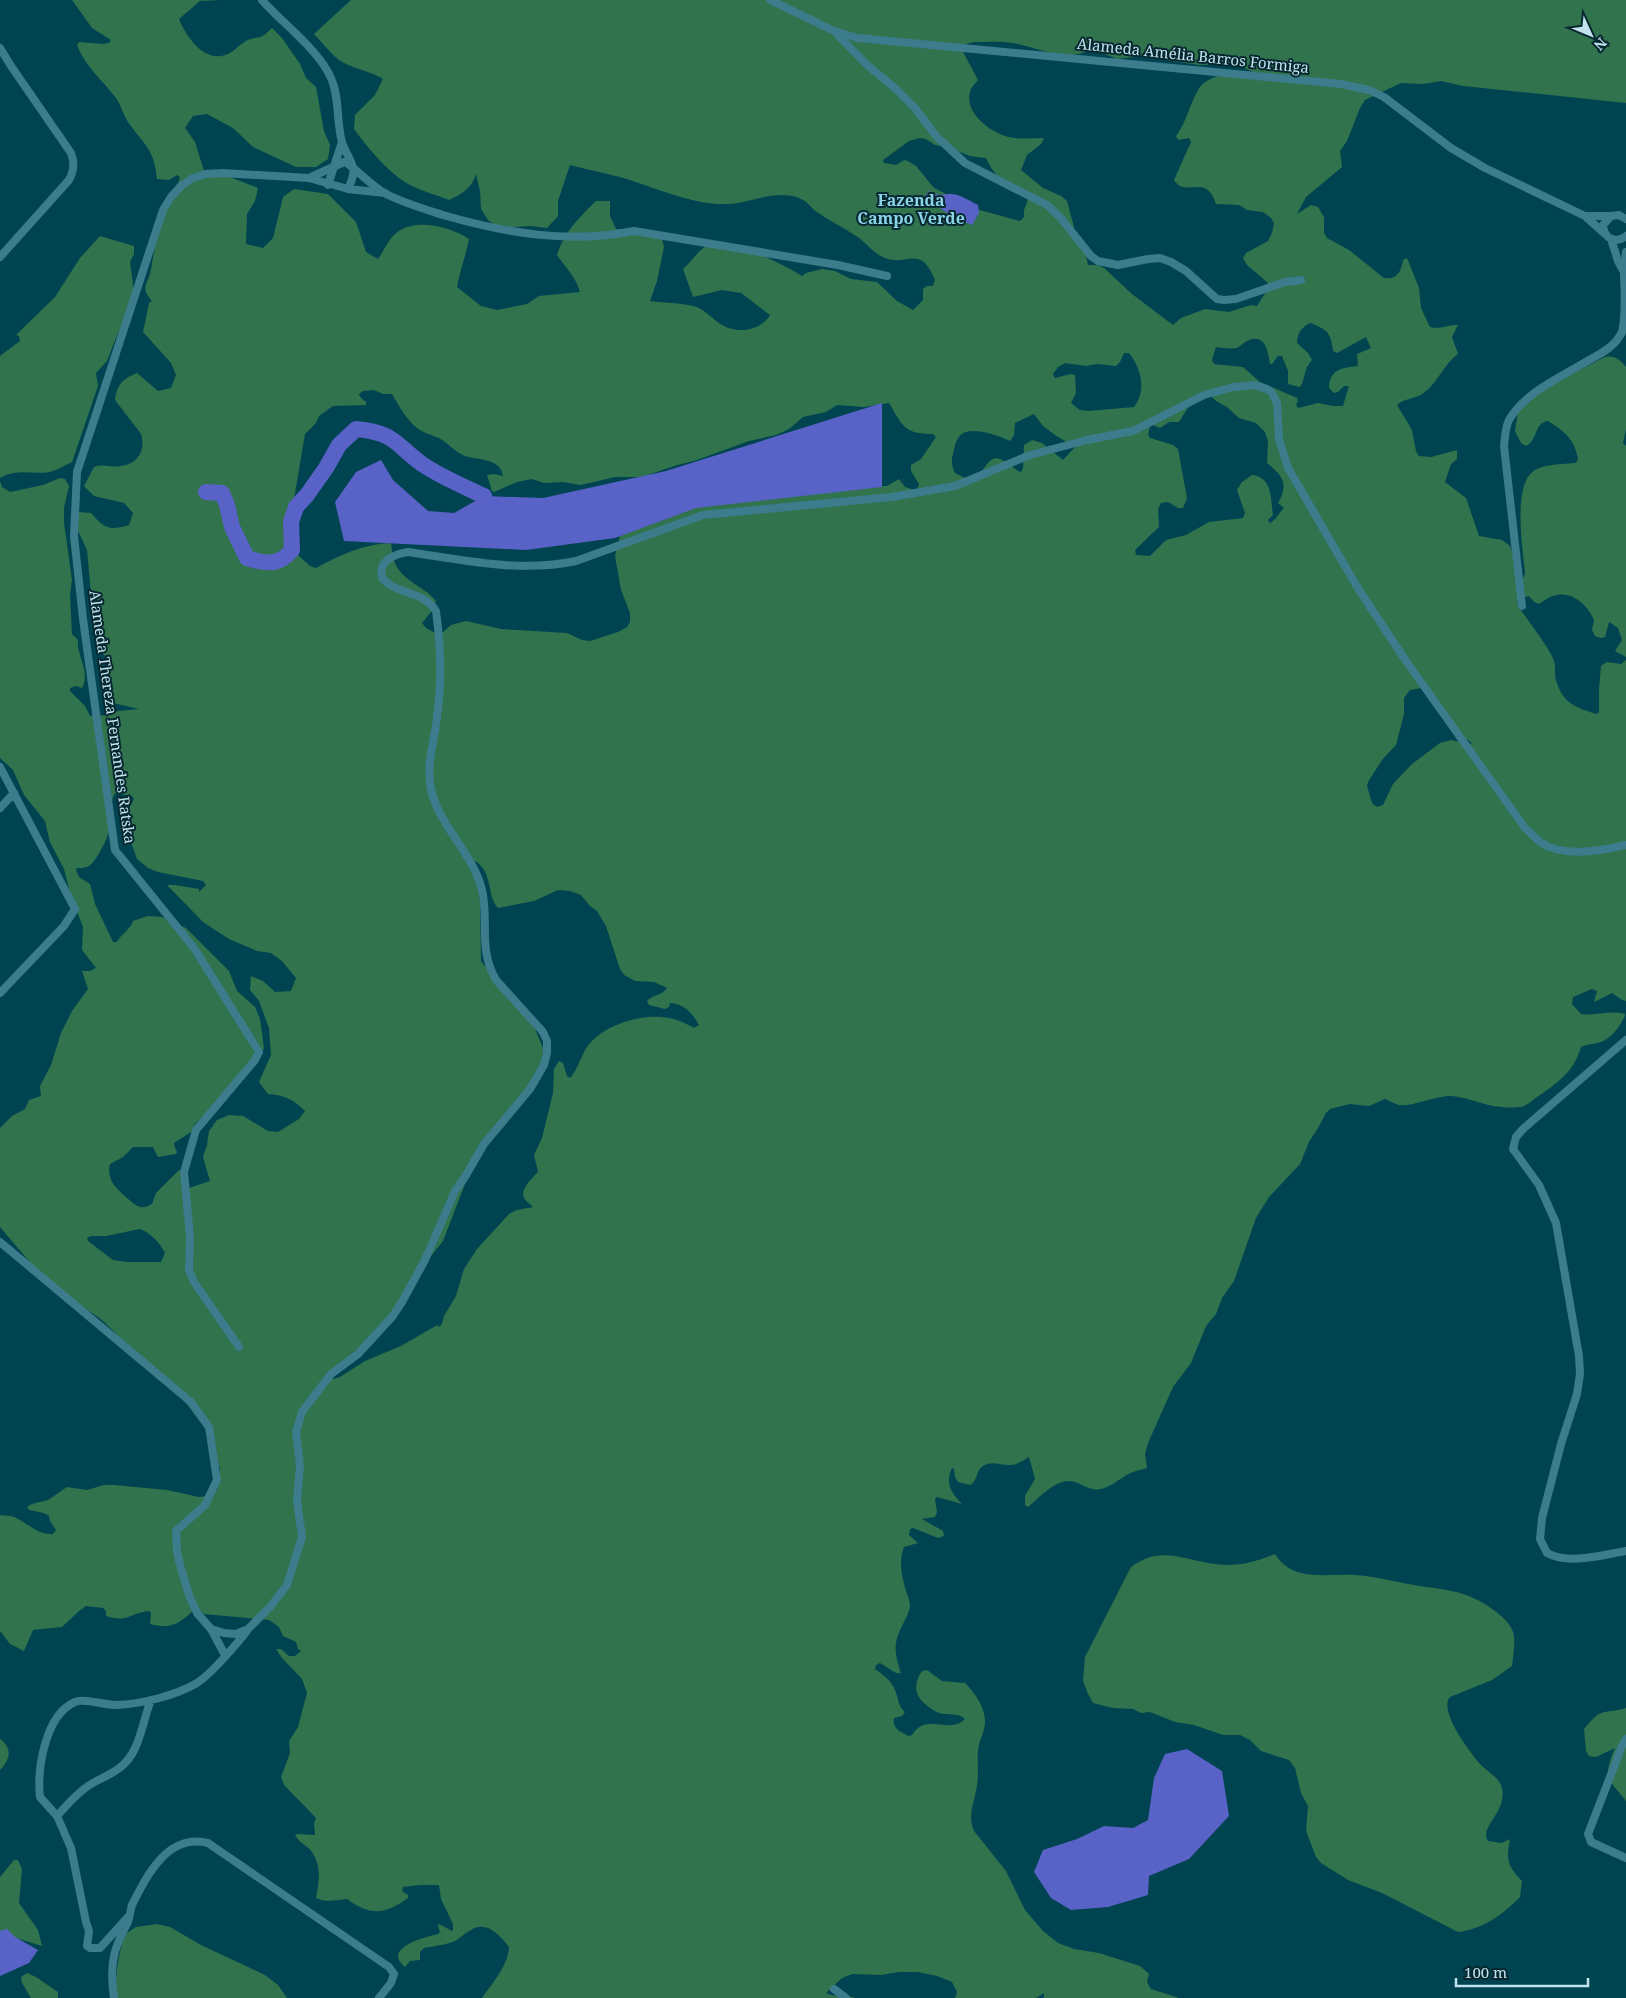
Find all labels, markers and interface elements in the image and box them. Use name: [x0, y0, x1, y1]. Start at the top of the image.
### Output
north arrow: [1566, 10, 1616, 60]
street label: Alameda Amélia Barros Formiga: [1076, 33, 1310, 77]
text: N: [1590, 34, 1611, 55]
district label: Fazenda Campo Verde: [857, 189, 965, 229]
street label: Alameda Thereza Fernandes Ratska: [85, 589, 141, 845]
scale bar: [1456, 1956, 1588, 1988]
text: 100 m: [1464, 1962, 1507, 1982]

